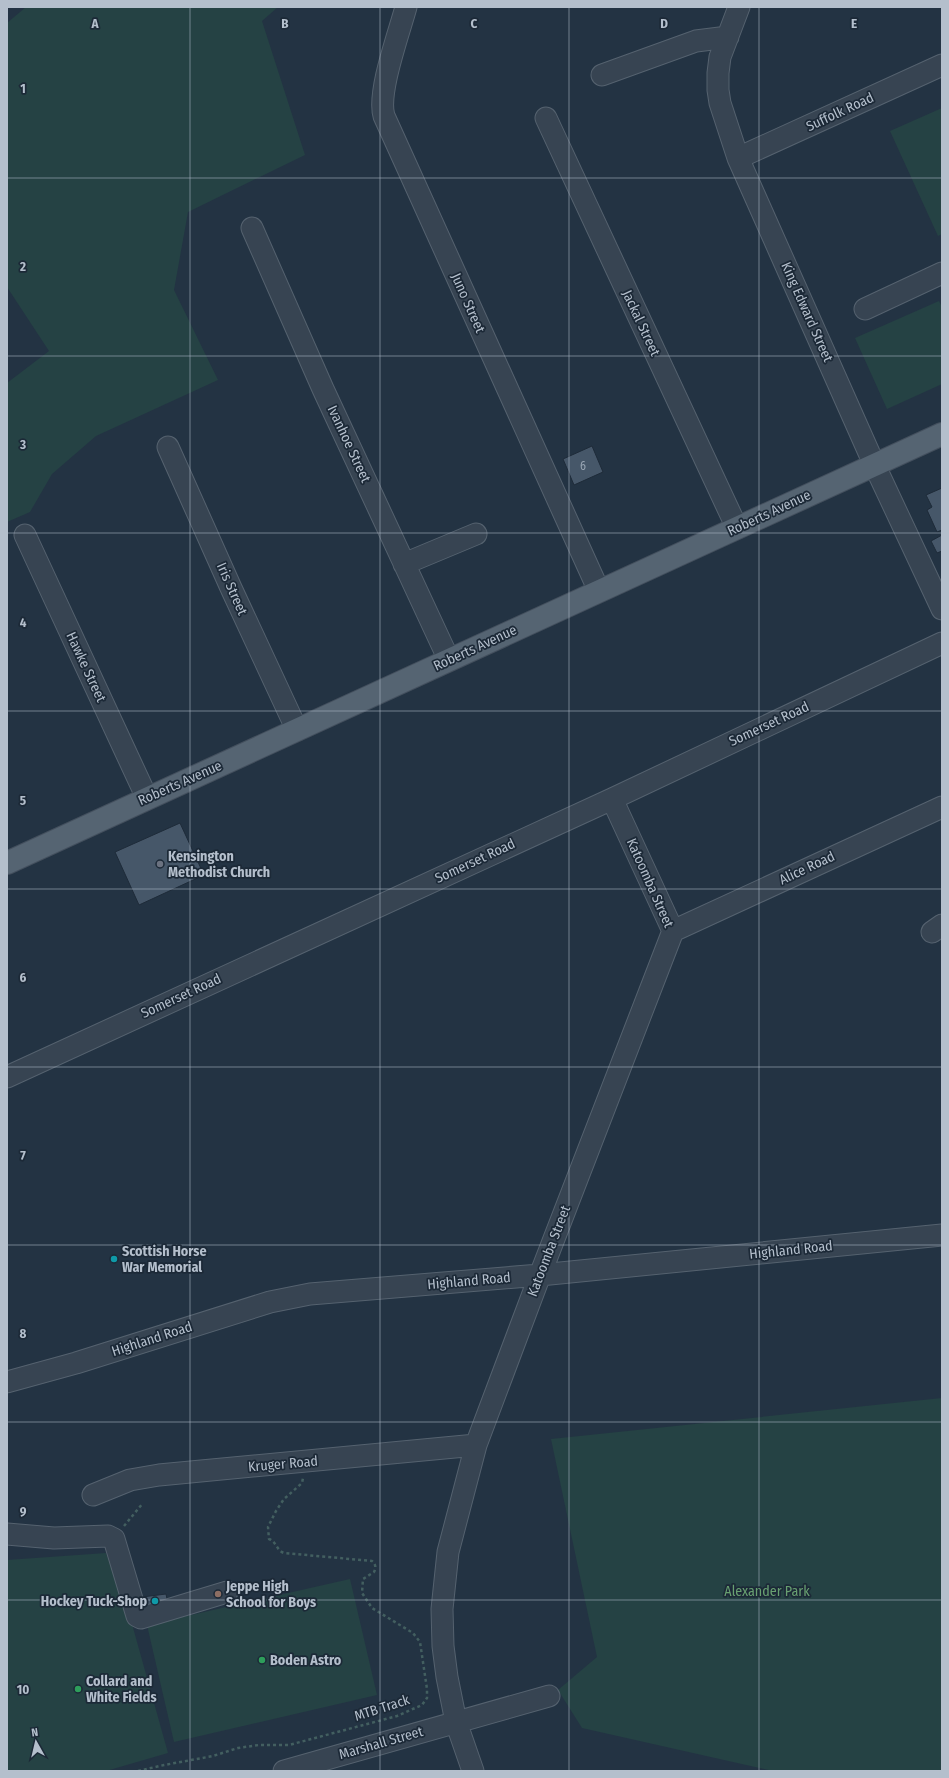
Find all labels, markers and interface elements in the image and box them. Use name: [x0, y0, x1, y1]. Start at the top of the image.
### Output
text: A: [90, 16, 99, 31]
text: B: [281, 16, 289, 31]
text: C: [471, 16, 478, 31]
text: D: [660, 16, 668, 31]
text: E: [851, 16, 857, 31]
text: 1: [20, 81, 26, 96]
street label: Suffolk Road: [804, 89, 876, 135]
text: 2: [19, 259, 26, 274]
street label: King Edward Street: [777, 259, 837, 365]
street label: Juno Street: [447, 270, 489, 336]
street label: Jackal Street: [618, 287, 664, 359]
street label: Ivanhoe Street: [324, 403, 374, 486]
text: 3: [19, 437, 26, 452]
house number: 6: [580, 459, 586, 473]
street label: Roberts Avenue: [725, 486, 813, 540]
street label: Iris Street: [213, 560, 251, 618]
text: 4: [20, 615, 27, 630]
street label: Roberts Avenue: [431, 621, 519, 675]
street label: Hawke Street: [62, 629, 110, 705]
street label: Somerset Road: [726, 698, 812, 750]
street label: Roberts Avenue: [135, 757, 225, 809]
text: 5: [20, 793, 26, 808]
street label: Somerset Road: [432, 835, 518, 887]
street label: Katoomba Street: [623, 836, 677, 931]
place label: Kensington Methodist Church: [168, 848, 270, 881]
street label: Alice Road: [776, 848, 838, 888]
marker: Kensington Methodist Church: [155, 859, 165, 869]
text: 6: [20, 970, 27, 985]
street label: Somerset Road: [138, 970, 224, 1022]
text: 7: [20, 1148, 26, 1163]
street label: Katoomba Street: [524, 1203, 574, 1299]
street label: Highland Road: [749, 1237, 833, 1263]
place label: Scottish Horse War Memorial: [122, 1243, 207, 1276]
marker: Scottish Horse War Memorial: [109, 1254, 119, 1264]
street label: Highland Road: [427, 1269, 511, 1293]
street label: Highland Road: [110, 1318, 194, 1360]
text: 8: [20, 1326, 27, 1341]
street label: Kruger Road: [247, 1452, 319, 1476]
text: 9: [20, 1504, 27, 1519]
place label: Jeppe High School for Boys: [225, 1578, 316, 1611]
park label: Alexander Park: [724, 1583, 810, 1600]
marker: Jeppe High School for Boys: [213, 1589, 223, 1599]
place label: Hockey Tuck-Shop: [41, 1593, 147, 1610]
marker: Hockey Tuck-Shop: [150, 1596, 160, 1606]
place label: Boden Astro: [270, 1652, 342, 1669]
marker: Boden Astro: [257, 1655, 267, 1665]
place label: Collard and White Fields: [86, 1673, 157, 1706]
text: 10: [17, 1682, 29, 1697]
marker: Collard and White Fields: [73, 1684, 83, 1694]
street label: MTB Track: [352, 1691, 412, 1725]
north arrow: [16, 1722, 56, 1762]
street label: Marshall Street: [337, 1723, 425, 1763]
text: N: [31, 1726, 39, 1739]

